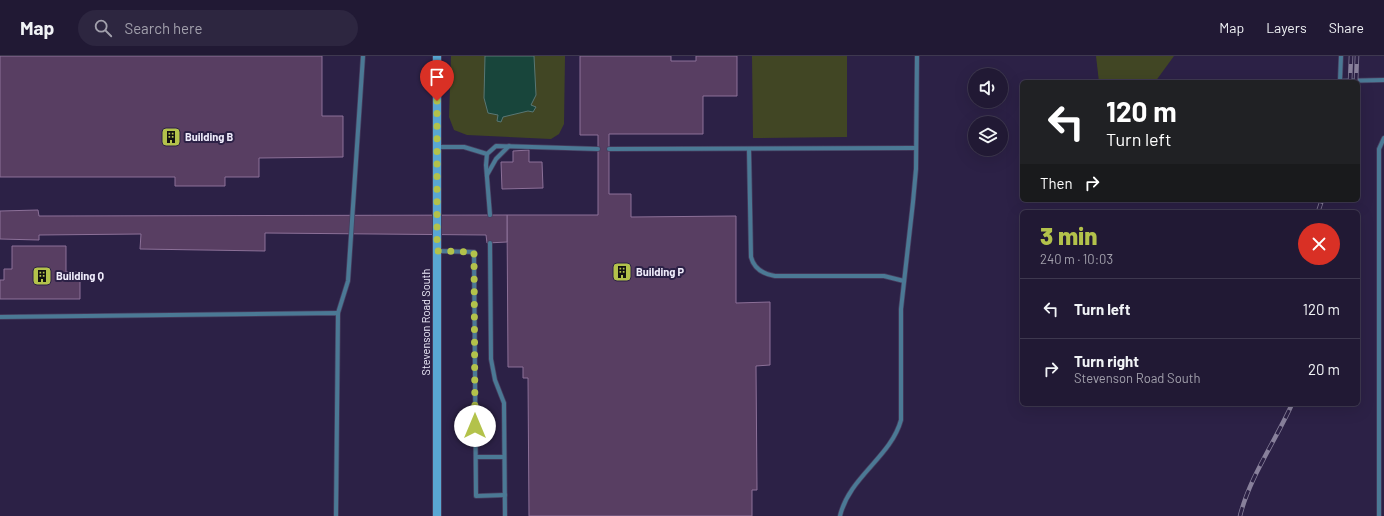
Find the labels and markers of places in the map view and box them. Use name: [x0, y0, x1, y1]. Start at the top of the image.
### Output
pin: [420, 60, 454, 101]
building icon: Building B: [160, 126, 182, 148]
place label: Building B: [185, 130, 234, 143]
building icon: Building P: [611, 261, 633, 283]
building icon: Building Q: [31, 265, 53, 287]
place label: Building P: [636, 265, 685, 278]
place label: Building Q: [56, 269, 105, 282]

